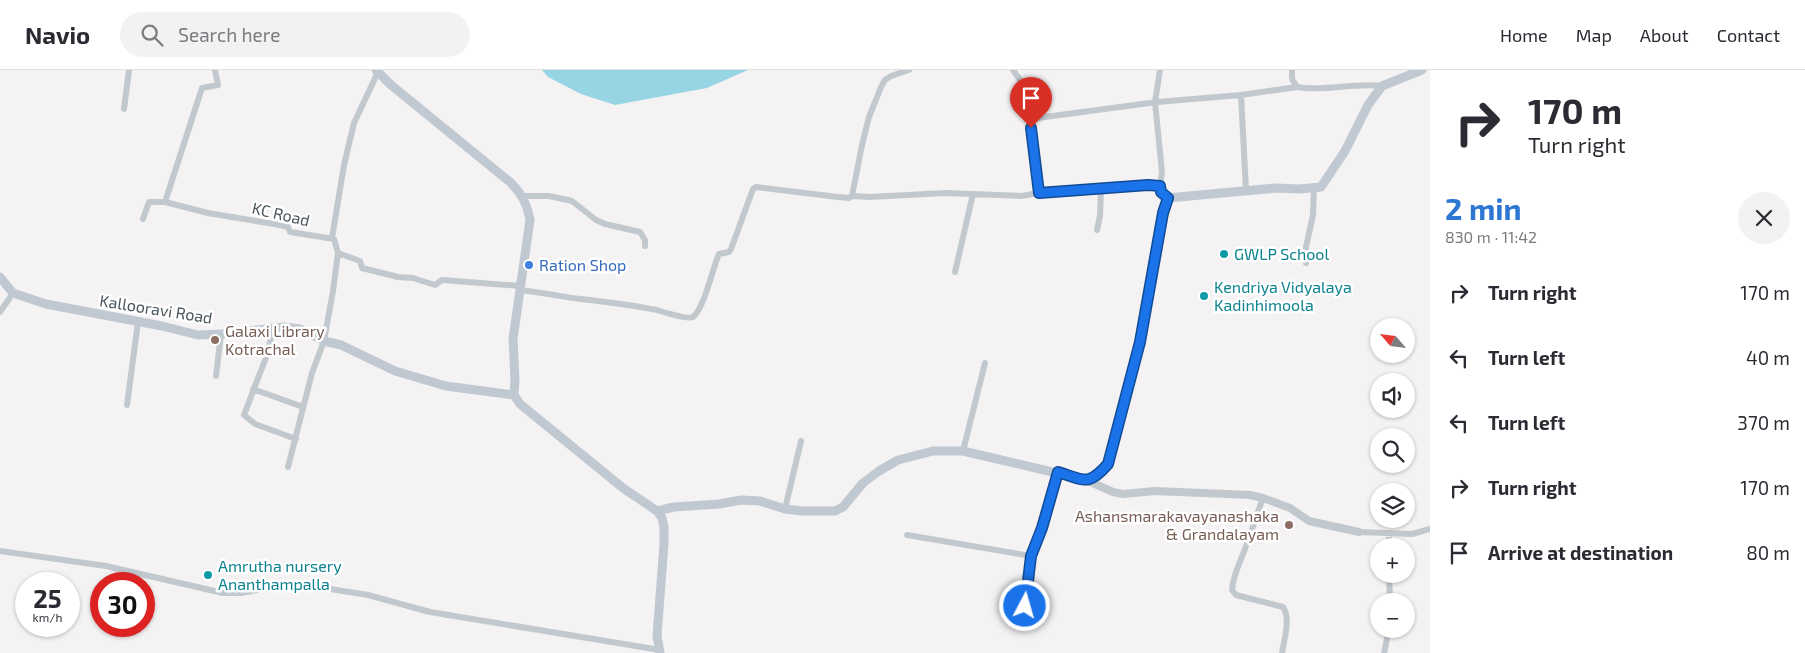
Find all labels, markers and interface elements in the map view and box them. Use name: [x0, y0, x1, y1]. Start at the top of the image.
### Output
search box: [120, 12, 470, 57]
text: Navio: [25, 20, 90, 49]
icon: search: [138, 21, 166, 49]
text: Search here: [178, 23, 280, 46]
text: Home: [1500, 24, 1548, 46]
text: Map: [1576, 24, 1612, 46]
text: About: [1640, 24, 1689, 46]
text: Contact: [1717, 24, 1780, 46]
pin: [1010, 77, 1052, 128]
icon: arrive: [1017, 84, 1045, 112]
text: 170 m: [1528, 89, 1622, 131]
icon: right: [1445, 90, 1510, 155]
text: Turn right: [1528, 131, 1626, 157]
text: 2 min: [1445, 190, 1522, 226]
button: close: [1738, 192, 1790, 244]
street label: KC Road: [250, 198, 312, 229]
text: 830 m · 11:42: [1445, 227, 1537, 246]
place label: GWLP School: [1234, 244, 1329, 263]
marker: GWLP School: [1218, 248, 1230, 260]
place label: Ration Shop: [539, 255, 626, 274]
marker: Ration Shop: [523, 259, 535, 271]
place label: Kendriya Vidyalaya Kadinhimoola: [1214, 277, 1352, 314]
icon: right: [1445, 279, 1473, 307]
text: Turn right: [1488, 281, 1576, 304]
text: 170 m: [1740, 281, 1790, 304]
street label: Kallooravi Road: [98, 290, 214, 327]
marker: Kendriya Vidyalaya Kadinhimoola: [1198, 290, 1210, 302]
north arrow: [1370, 318, 1415, 362]
map controls: [1370, 318, 1415, 638]
place label: Galaxi Library Kotrachal: [225, 321, 325, 358]
marker: Galaxi Library Kotrachal: [209, 334, 221, 346]
icon: left: [1445, 344, 1473, 372]
text: Turn left: [1488, 346, 1565, 369]
text: 40 m: [1746, 346, 1790, 369]
button: sound: [1370, 373, 1415, 418]
icon: left: [1445, 409, 1473, 437]
text: Turn left: [1488, 411, 1565, 434]
text: 370 m: [1737, 411, 1790, 434]
button: search: [1370, 428, 1415, 473]
icon: right: [1445, 474, 1473, 502]
text: Turn right: [1488, 476, 1576, 499]
text: 170 m: [1740, 476, 1790, 499]
button: layers: [1370, 483, 1415, 528]
place label: Ashansmarakavayanashaka & Grandalayam: [1075, 506, 1279, 543]
marker: Ashansmarakavayanashaka & Grandalayam: [1283, 519, 1295, 531]
button: +: [1370, 538, 1415, 583]
icon: arrive: [1445, 539, 1473, 567]
text: Arrive at destination: [1488, 541, 1673, 564]
text: 80 m: [1746, 541, 1790, 564]
place label: Amrutha nursery Ananthampalla: [218, 556, 342, 593]
marker: Amrutha nursery Ananthampalla: [202, 569, 214, 581]
speed limit sign: 30: [90, 572, 155, 637]
position arrow: [998, 579, 1050, 631]
text: 25: [33, 583, 62, 613]
button: −: [1370, 593, 1415, 638]
text: km/h: [33, 610, 62, 624]

